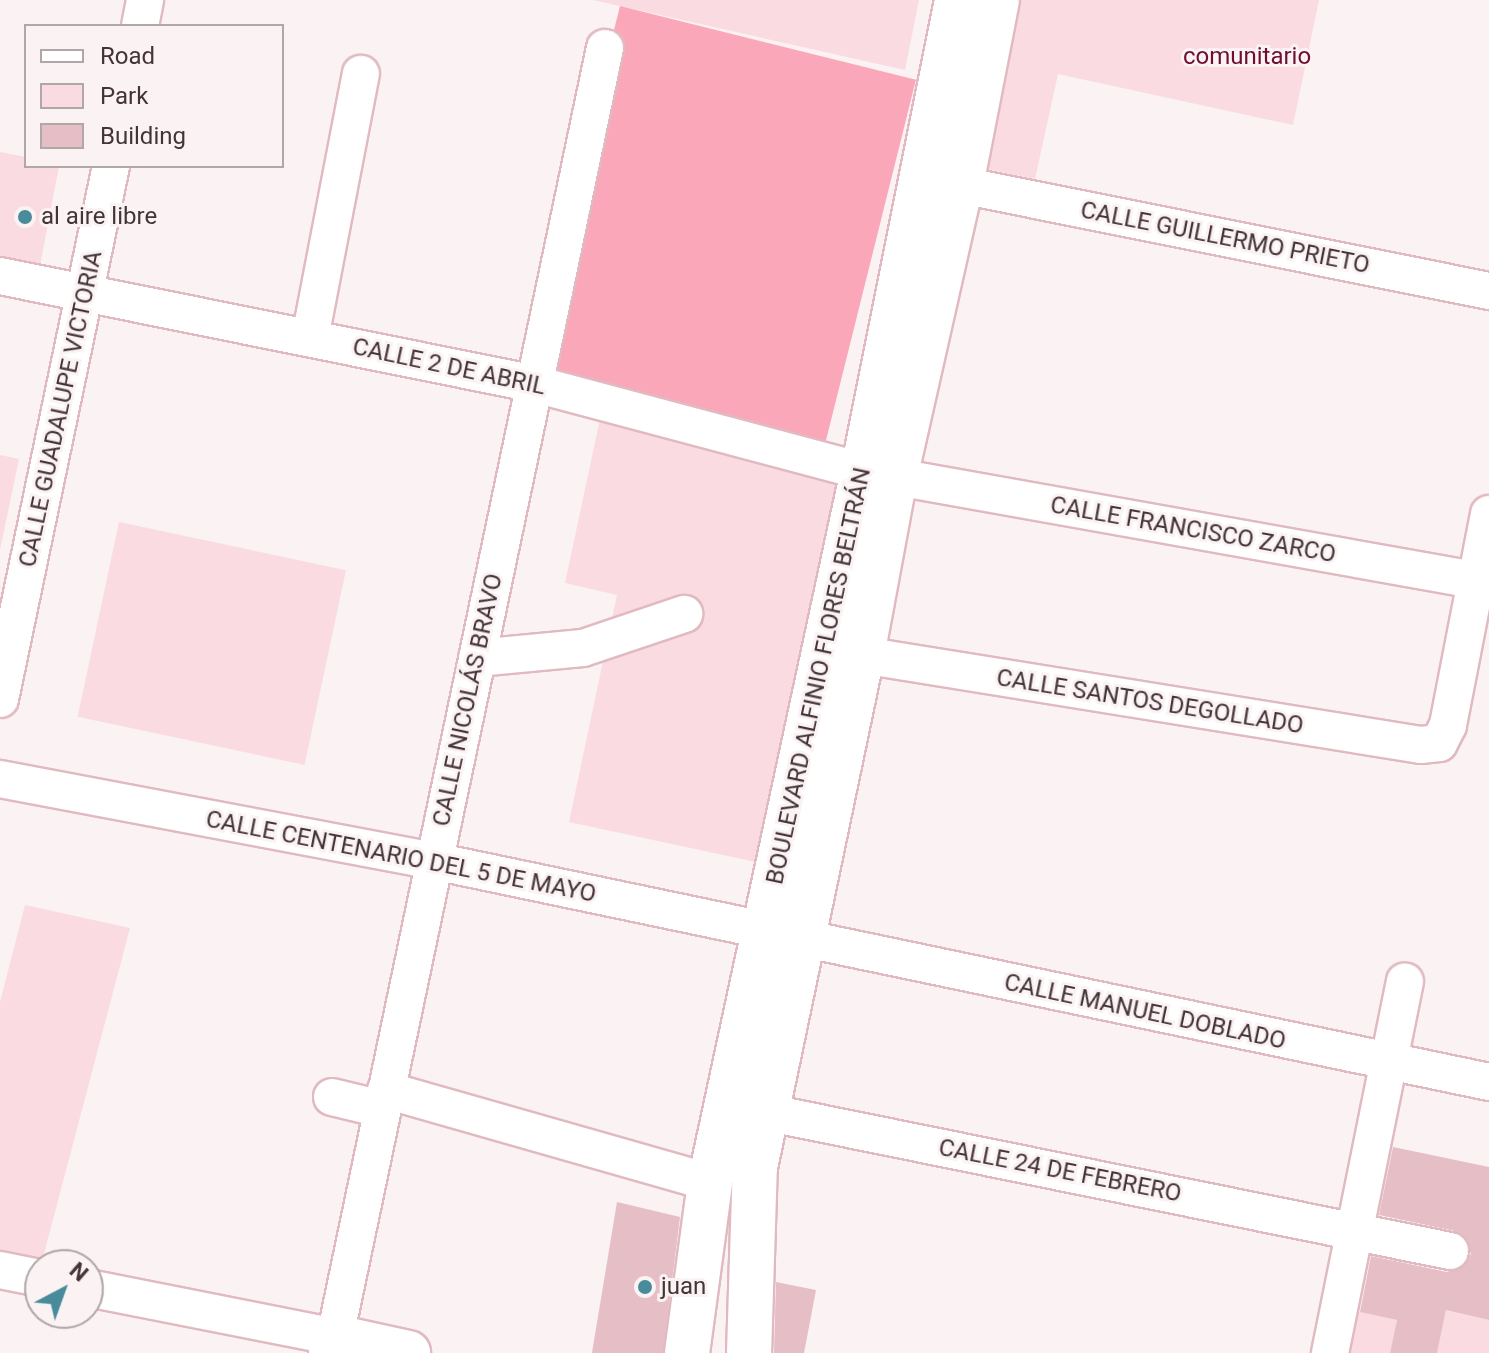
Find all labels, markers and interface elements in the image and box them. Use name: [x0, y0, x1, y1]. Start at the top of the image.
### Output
legend: [24, 24, 284, 168]
text: Road: [100, 42, 155, 70]
park label: comunitario: [1183, 43, 1311, 71]
text: Park: [100, 82, 148, 110]
text: Building: [100, 122, 186, 150]
street label: CALLE GUILLERMO PRIETO: [1078, 196, 1372, 280]
place label: al aire libre: [41, 203, 157, 231]
marker: al aire libre: [16, 208, 34, 226]
street label: CALLE GUADALUPE VICTORIA: [13, 248, 109, 570]
street label: CALLE 2 DE ABRIL: [350, 333, 548, 401]
street label: BOULEVARD ALFINIO FLORES BELTRÁN: [761, 465, 877, 887]
street label: CALLE FRANCISCO ZARCO: [1048, 491, 1338, 569]
street label: CALLE NICOLÁS BRAVO: [427, 571, 509, 829]
street label: CALLE SANTOS DEGOLLADO: [994, 664, 1306, 740]
street label: CALLE CENTENARIO DEL 5 DE MAYO: [203, 805, 599, 909]
street label: CALLE MANUEL DOBLADO: [1002, 968, 1288, 1056]
street label: CALLE 24 DE FEBRERO: [936, 1133, 1184, 1209]
north arrow: [24, 1249, 104, 1329]
text: N: [65, 1257, 93, 1287]
place label: juan: [661, 1273, 706, 1301]
marker: juan: [636, 1278, 654, 1296]

